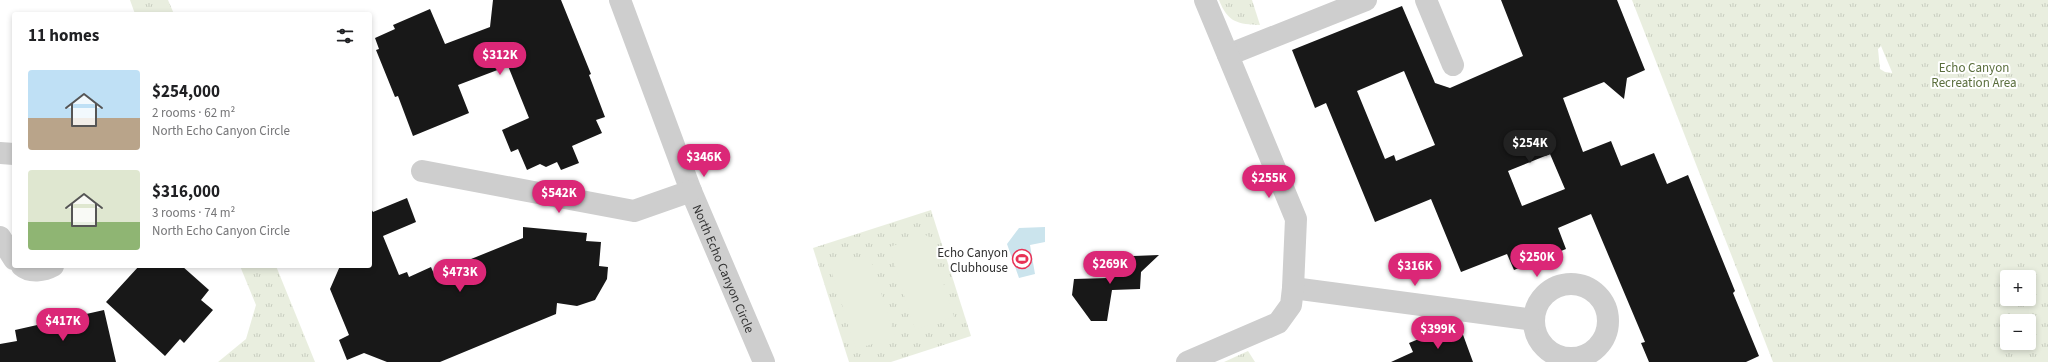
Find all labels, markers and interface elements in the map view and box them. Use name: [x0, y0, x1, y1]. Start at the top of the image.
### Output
text: 11 homes: [28, 24, 99, 48]
icon: filters: [334, 25, 356, 47]
pin: $312K: [472, 42, 528, 76]
text: $312K: [482, 46, 518, 64]
park label: Echo Canyon Recreation Area: [1931, 59, 2017, 92]
text: $254,000: [152, 80, 220, 104]
icon: home: [60, 86, 108, 134]
text: 2 rooms · 62 m²: [152, 104, 235, 122]
text: North Echo Canyon Circle: [152, 122, 290, 140]
pin: $254K: [1502, 130, 1558, 164]
text: $254K: [1512, 134, 1548, 152]
pin: $346K: [676, 144, 732, 178]
text: $346K: [686, 148, 722, 166]
pin: $255K: [1241, 165, 1297, 199]
text: $255K: [1251, 169, 1287, 187]
text: $316,000: [152, 180, 220, 204]
pin: $542K: [531, 180, 587, 214]
text: $542K: [541, 184, 577, 202]
icon: home: [60, 186, 108, 234]
street label: North Echo Canyon Circle: [688, 202, 759, 336]
text: 3 rooms · 74 m²: [152, 204, 235, 222]
text: North Echo Canyon Circle: [152, 222, 290, 240]
place label: Echo Canyon Clubhouse: [937, 244, 1008, 277]
pin: $250K: [1509, 244, 1565, 278]
sports icon: Echo Canyon Clubhouse: [1011, 248, 1033, 270]
text: $250K: [1519, 248, 1555, 266]
pin: $269K: [1082, 251, 1138, 285]
pin: $316K: [1387, 253, 1443, 287]
text: $269K: [1092, 255, 1128, 273]
text: $316K: [1397, 257, 1433, 275]
pin: $473K: [432, 259, 488, 293]
text: $473K: [442, 263, 478, 281]
map controls: [2000, 270, 2036, 350]
button: +: [2000, 270, 2036, 306]
pin: $417K: [35, 308, 91, 342]
text: $417K: [45, 312, 81, 330]
button: −: [2000, 314, 2036, 350]
pin: $399K: [1410, 316, 1466, 350]
text: $399K: [1420, 320, 1456, 338]

